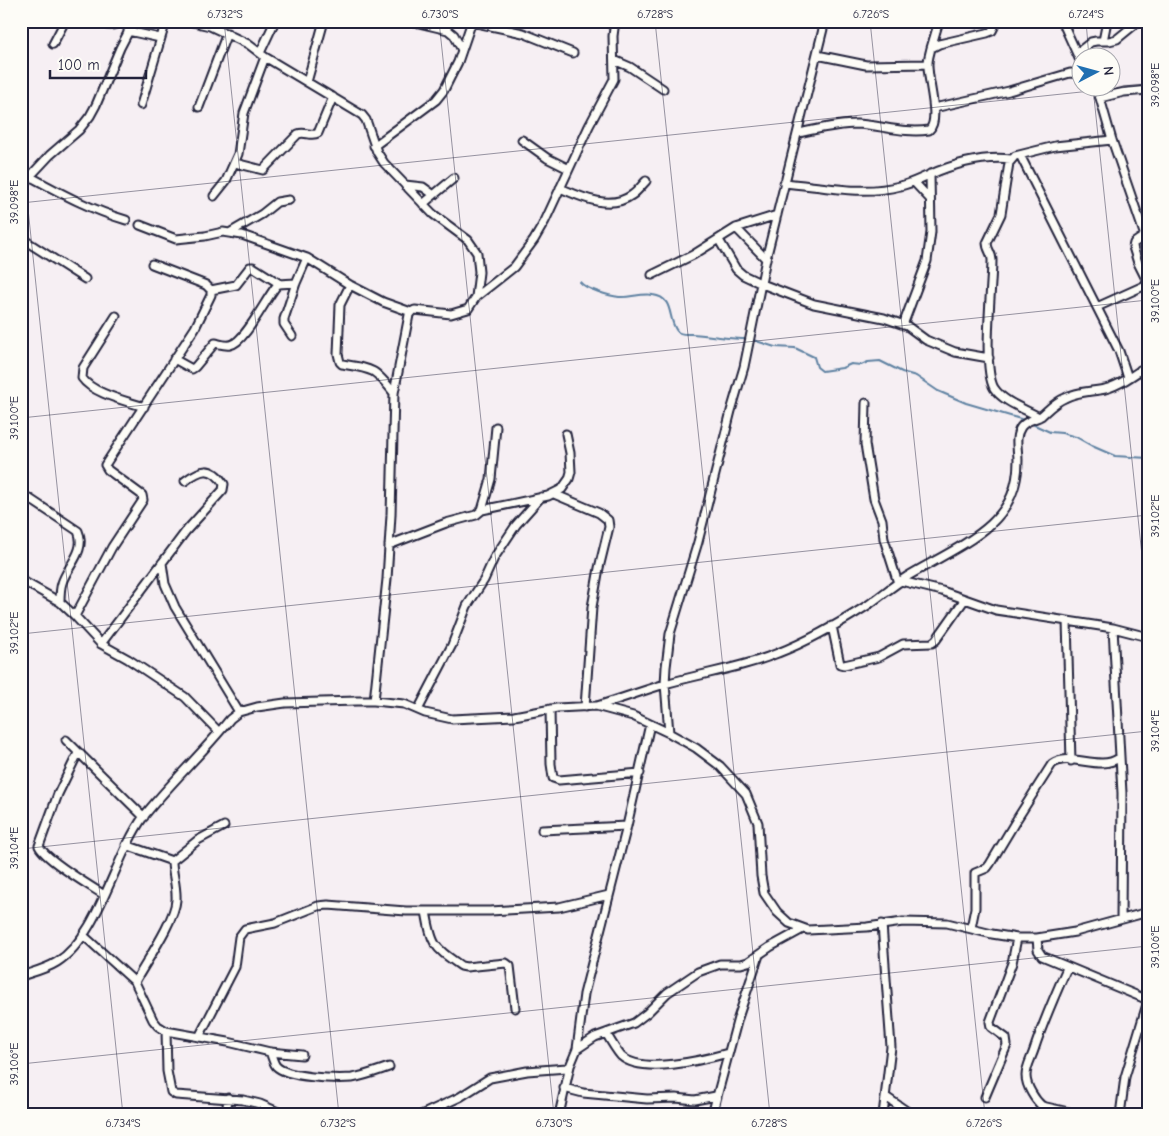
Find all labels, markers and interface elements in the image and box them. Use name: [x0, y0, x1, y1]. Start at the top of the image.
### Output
text: 6.732°S: [207, 7, 243, 21]
text: 6.730°S: [422, 7, 459, 21]
text: 6.728°S: [637, 7, 673, 21]
text: 6.726°S: [853, 7, 890, 21]
text: 6.724°S: [1068, 7, 1104, 21]
scale bar: [50, 48, 146, 80]
north arrow: [1072, 48, 1122, 98]
text: 100 m: [58, 56, 100, 74]
text: 39.098°E: [1148, 63, 1162, 107]
text: N: [1100, 65, 1117, 76]
text: 39.098°E: [7, 180, 21, 224]
text: 39.100°E: [1148, 279, 1162, 323]
text: 39.100°E: [7, 396, 21, 440]
text: 39.102°E: [1148, 495, 1162, 537]
text: 39.102°E: [7, 612, 21, 654]
text: 39.104°E: [1148, 710, 1162, 752]
text: 39.104°E: [7, 827, 21, 869]
text: 39.106°E: [1148, 925, 1162, 969]
text: 39.106°E: [7, 1042, 21, 1086]
text: 6.734°S: [105, 1116, 141, 1130]
text: 6.732°S: [320, 1116, 356, 1130]
text: 6.730°S: [536, 1116, 573, 1130]
text: 6.728°S: [751, 1116, 787, 1130]
text: 6.726°S: [966, 1116, 1003, 1130]

